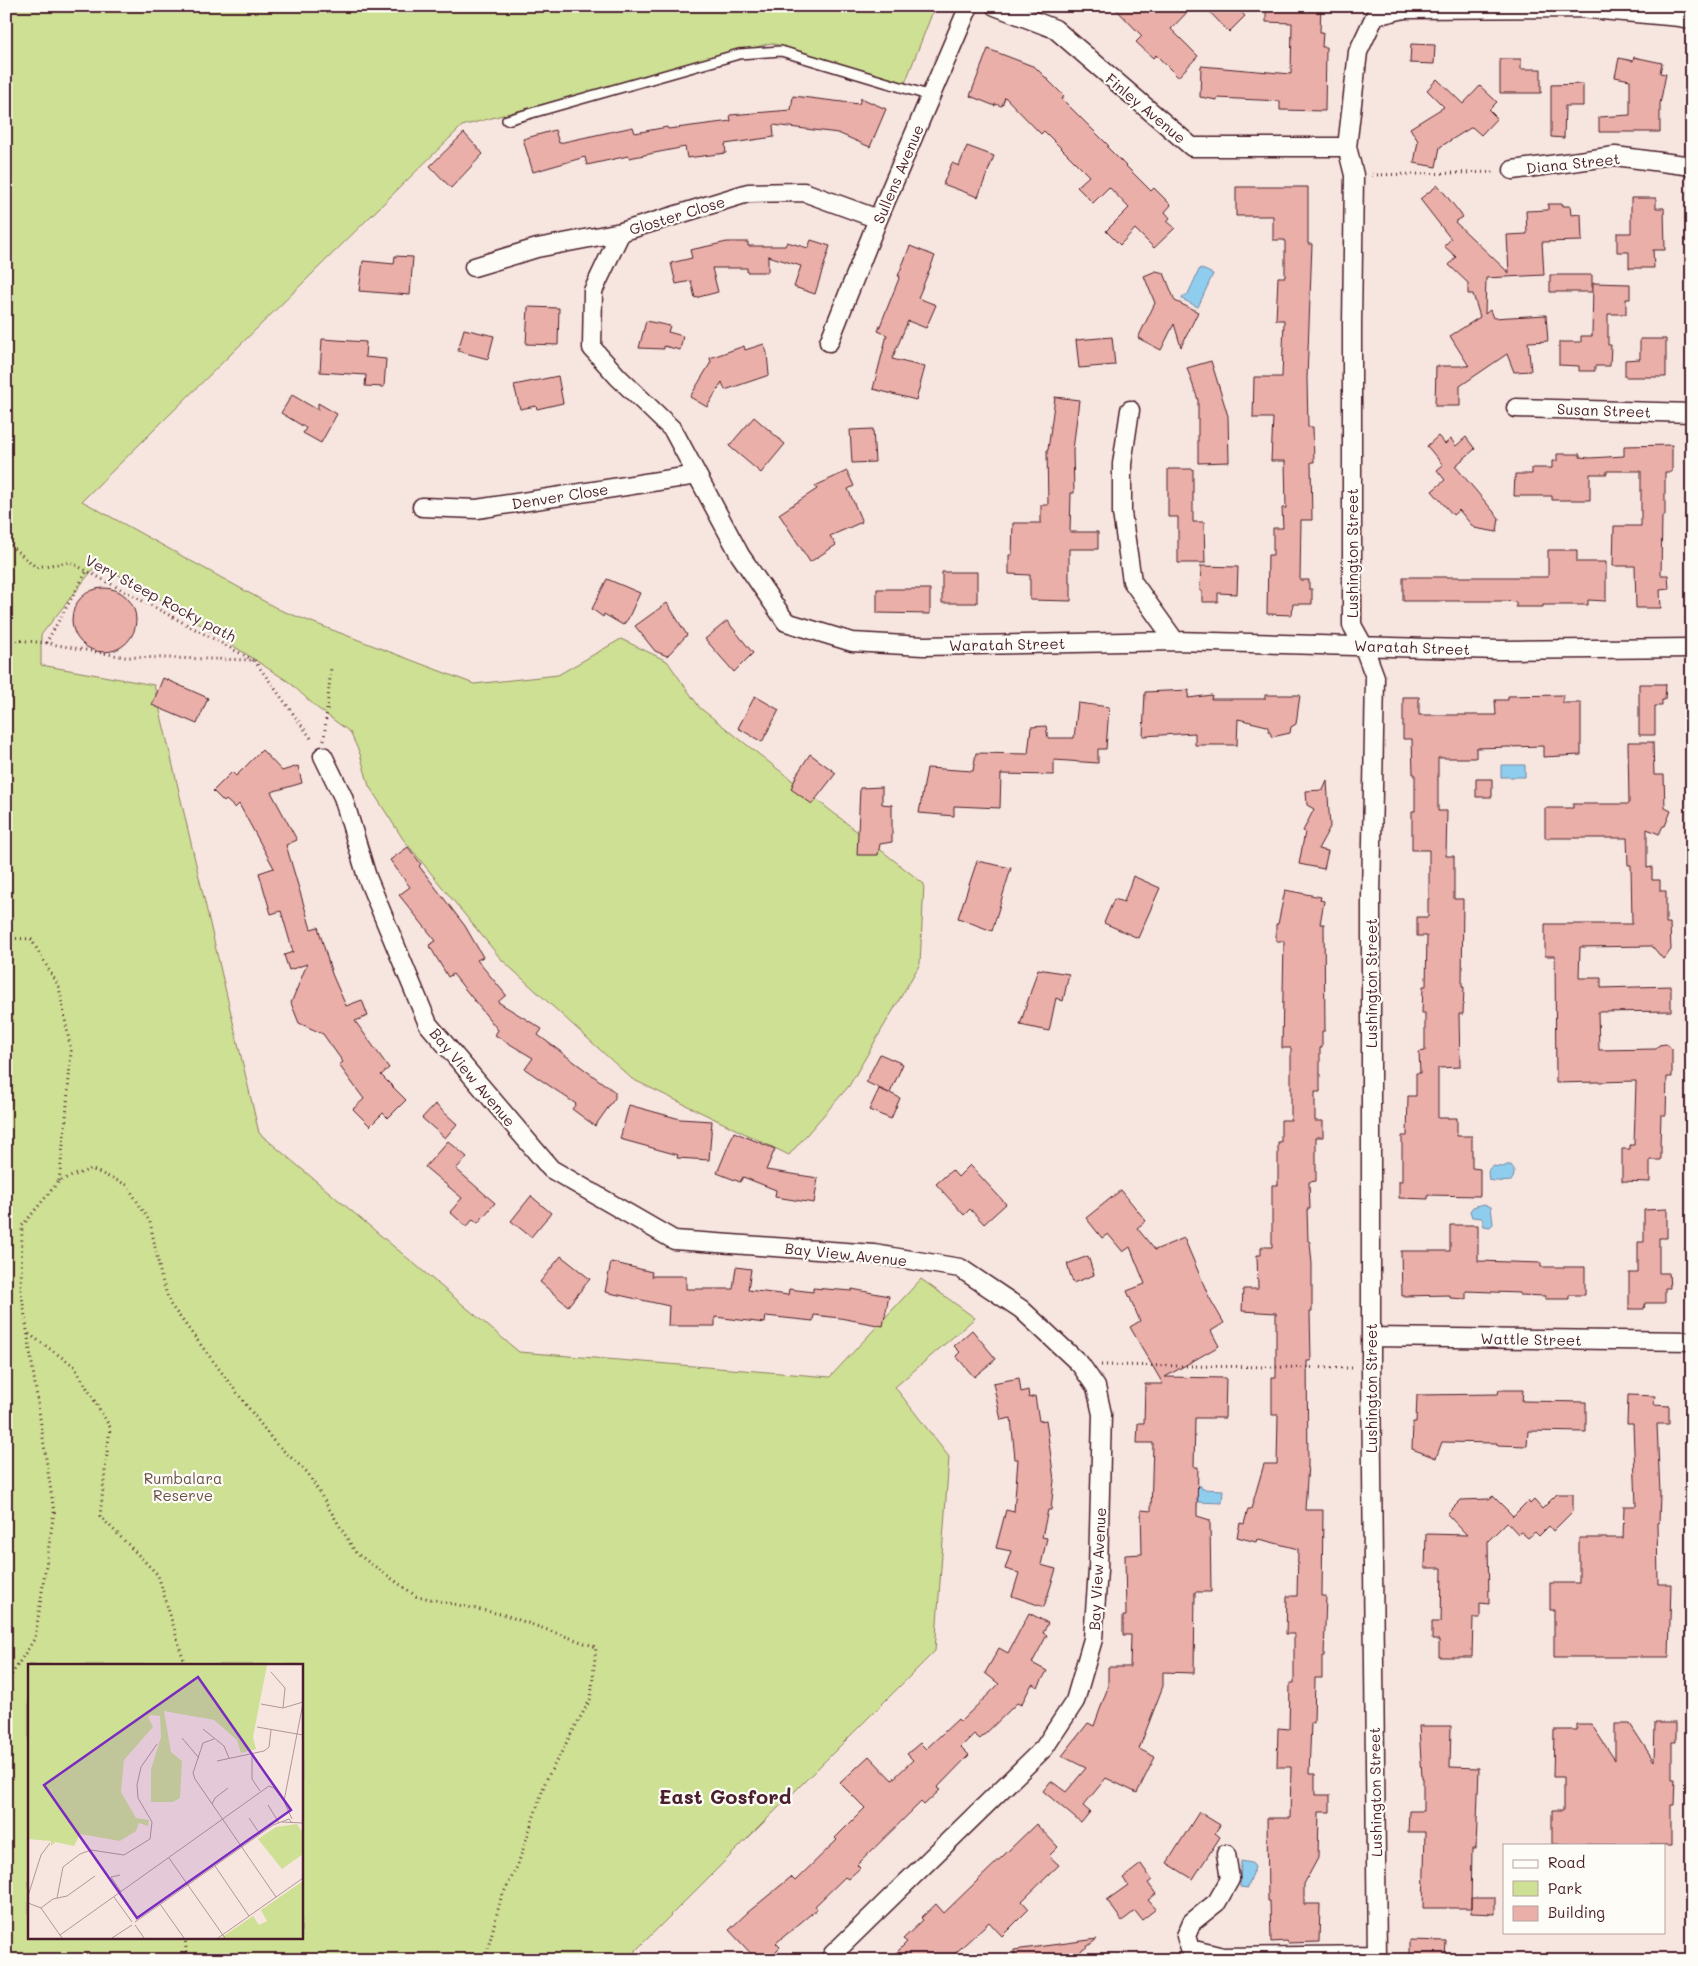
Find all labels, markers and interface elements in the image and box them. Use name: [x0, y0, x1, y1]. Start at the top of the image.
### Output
street label: Finley Avenue: [1102, 69, 1190, 147]
street label: Sullens Avenue: [868, 121, 928, 227]
street label: Diana Street: [1525, 148, 1621, 178]
street label: Gloster Close: [627, 191, 727, 239]
street label: Susan Street: [1557, 398, 1651, 422]
street label: Denver Close: [510, 479, 610, 513]
street label: Lushington Street: [1342, 488, 1362, 618]
street label: Very Steep Rocky path: [82, 550, 240, 646]
street label: Waratah Street: [949, 633, 1065, 655]
street label: Waratah Street: [1354, 635, 1470, 659]
street label: Lushington Street: [1361, 918, 1381, 1048]
street label: Bay View Avenue: [426, 1023, 520, 1131]
street label: Bay View Avenue: [784, 1238, 908, 1270]
street label: Lushington Street: [1361, 1323, 1381, 1453]
street label: Wattle Street: [1480, 1328, 1582, 1350]
park label: Rumbalara Reserve: [144, 1468, 222, 1505]
street label: Bay View Avenue: [1084, 1507, 1110, 1631]
inset map: [28, 1664, 302, 1938]
street label: Lushington Street: [1364, 1727, 1386, 1857]
district label: East Gosford: [659, 1783, 792, 1809]
legend: [1503, 1844, 1666, 1934]
text: Road: [1548, 1852, 1585, 1872]
text: Park: [1548, 1878, 1582, 1898]
text: Building: [1548, 1902, 1605, 1922]

